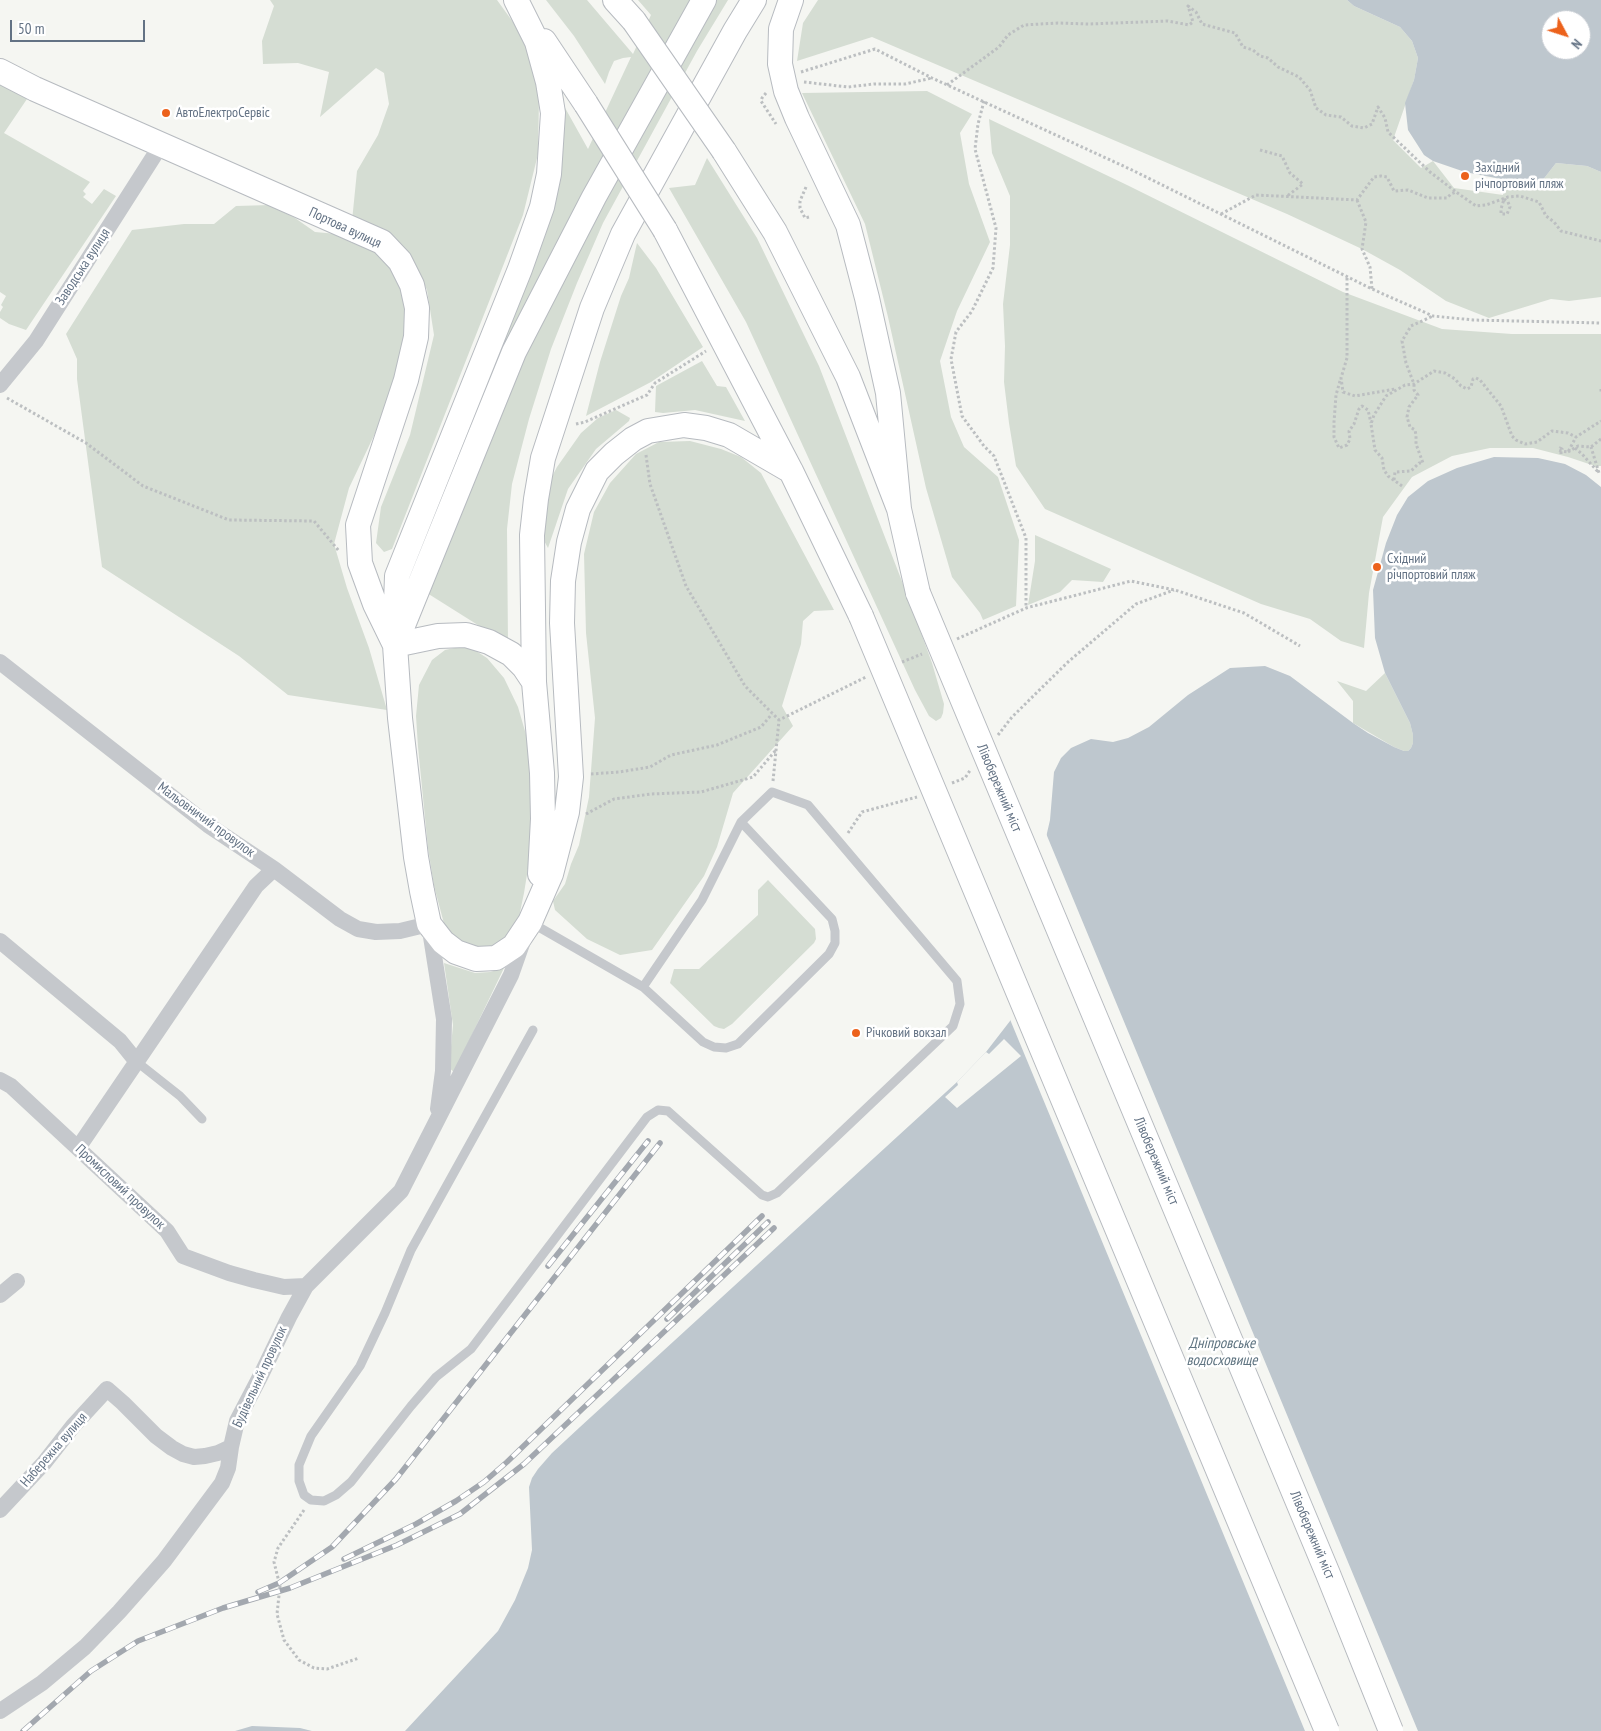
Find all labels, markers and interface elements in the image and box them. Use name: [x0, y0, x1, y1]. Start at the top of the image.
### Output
scale bar: [12, 10, 148, 42]
north arrow: [1541, 10, 1591, 60]
text: 50 m: [18, 19, 44, 38]
text: N: [1567, 35, 1586, 53]
place label: АвтоЕлектроСервіс: [176, 105, 270, 121]
marker: АвтоЕлектроСервіс: [160, 107, 172, 119]
place label: Західний річпортовий пляж: [1475, 160, 1564, 192]
marker: Західний річпортовий пляж: [1459, 170, 1471, 182]
street label: Портова вулиця: [306, 204, 384, 252]
street label: Заводська вулиця: [52, 226, 114, 308]
place label: Східний річпортовий пляж: [1387, 551, 1476, 584]
marker: Східний річпортовий пляж: [1371, 561, 1383, 573]
street label: Лівобережний міст: [973, 741, 1025, 835]
street label: Мальовничий провулок: [154, 779, 258, 861]
place label: Річковий вокзал: [866, 1025, 946, 1041]
marker: Річковий вокзал: [850, 1027, 862, 1039]
street label: Лівобережний міст: [1130, 1114, 1182, 1208]
street label: Промисловий провулок: [72, 1141, 168, 1233]
street label: Будівельний провулок: [229, 1324, 291, 1430]
water label: Дніпровське водосховище: [1186, 1335, 1258, 1370]
street label: Набережна вулиця: [17, 1409, 91, 1491]
street label: Лівобережний міст: [1286, 1488, 1338, 1582]

